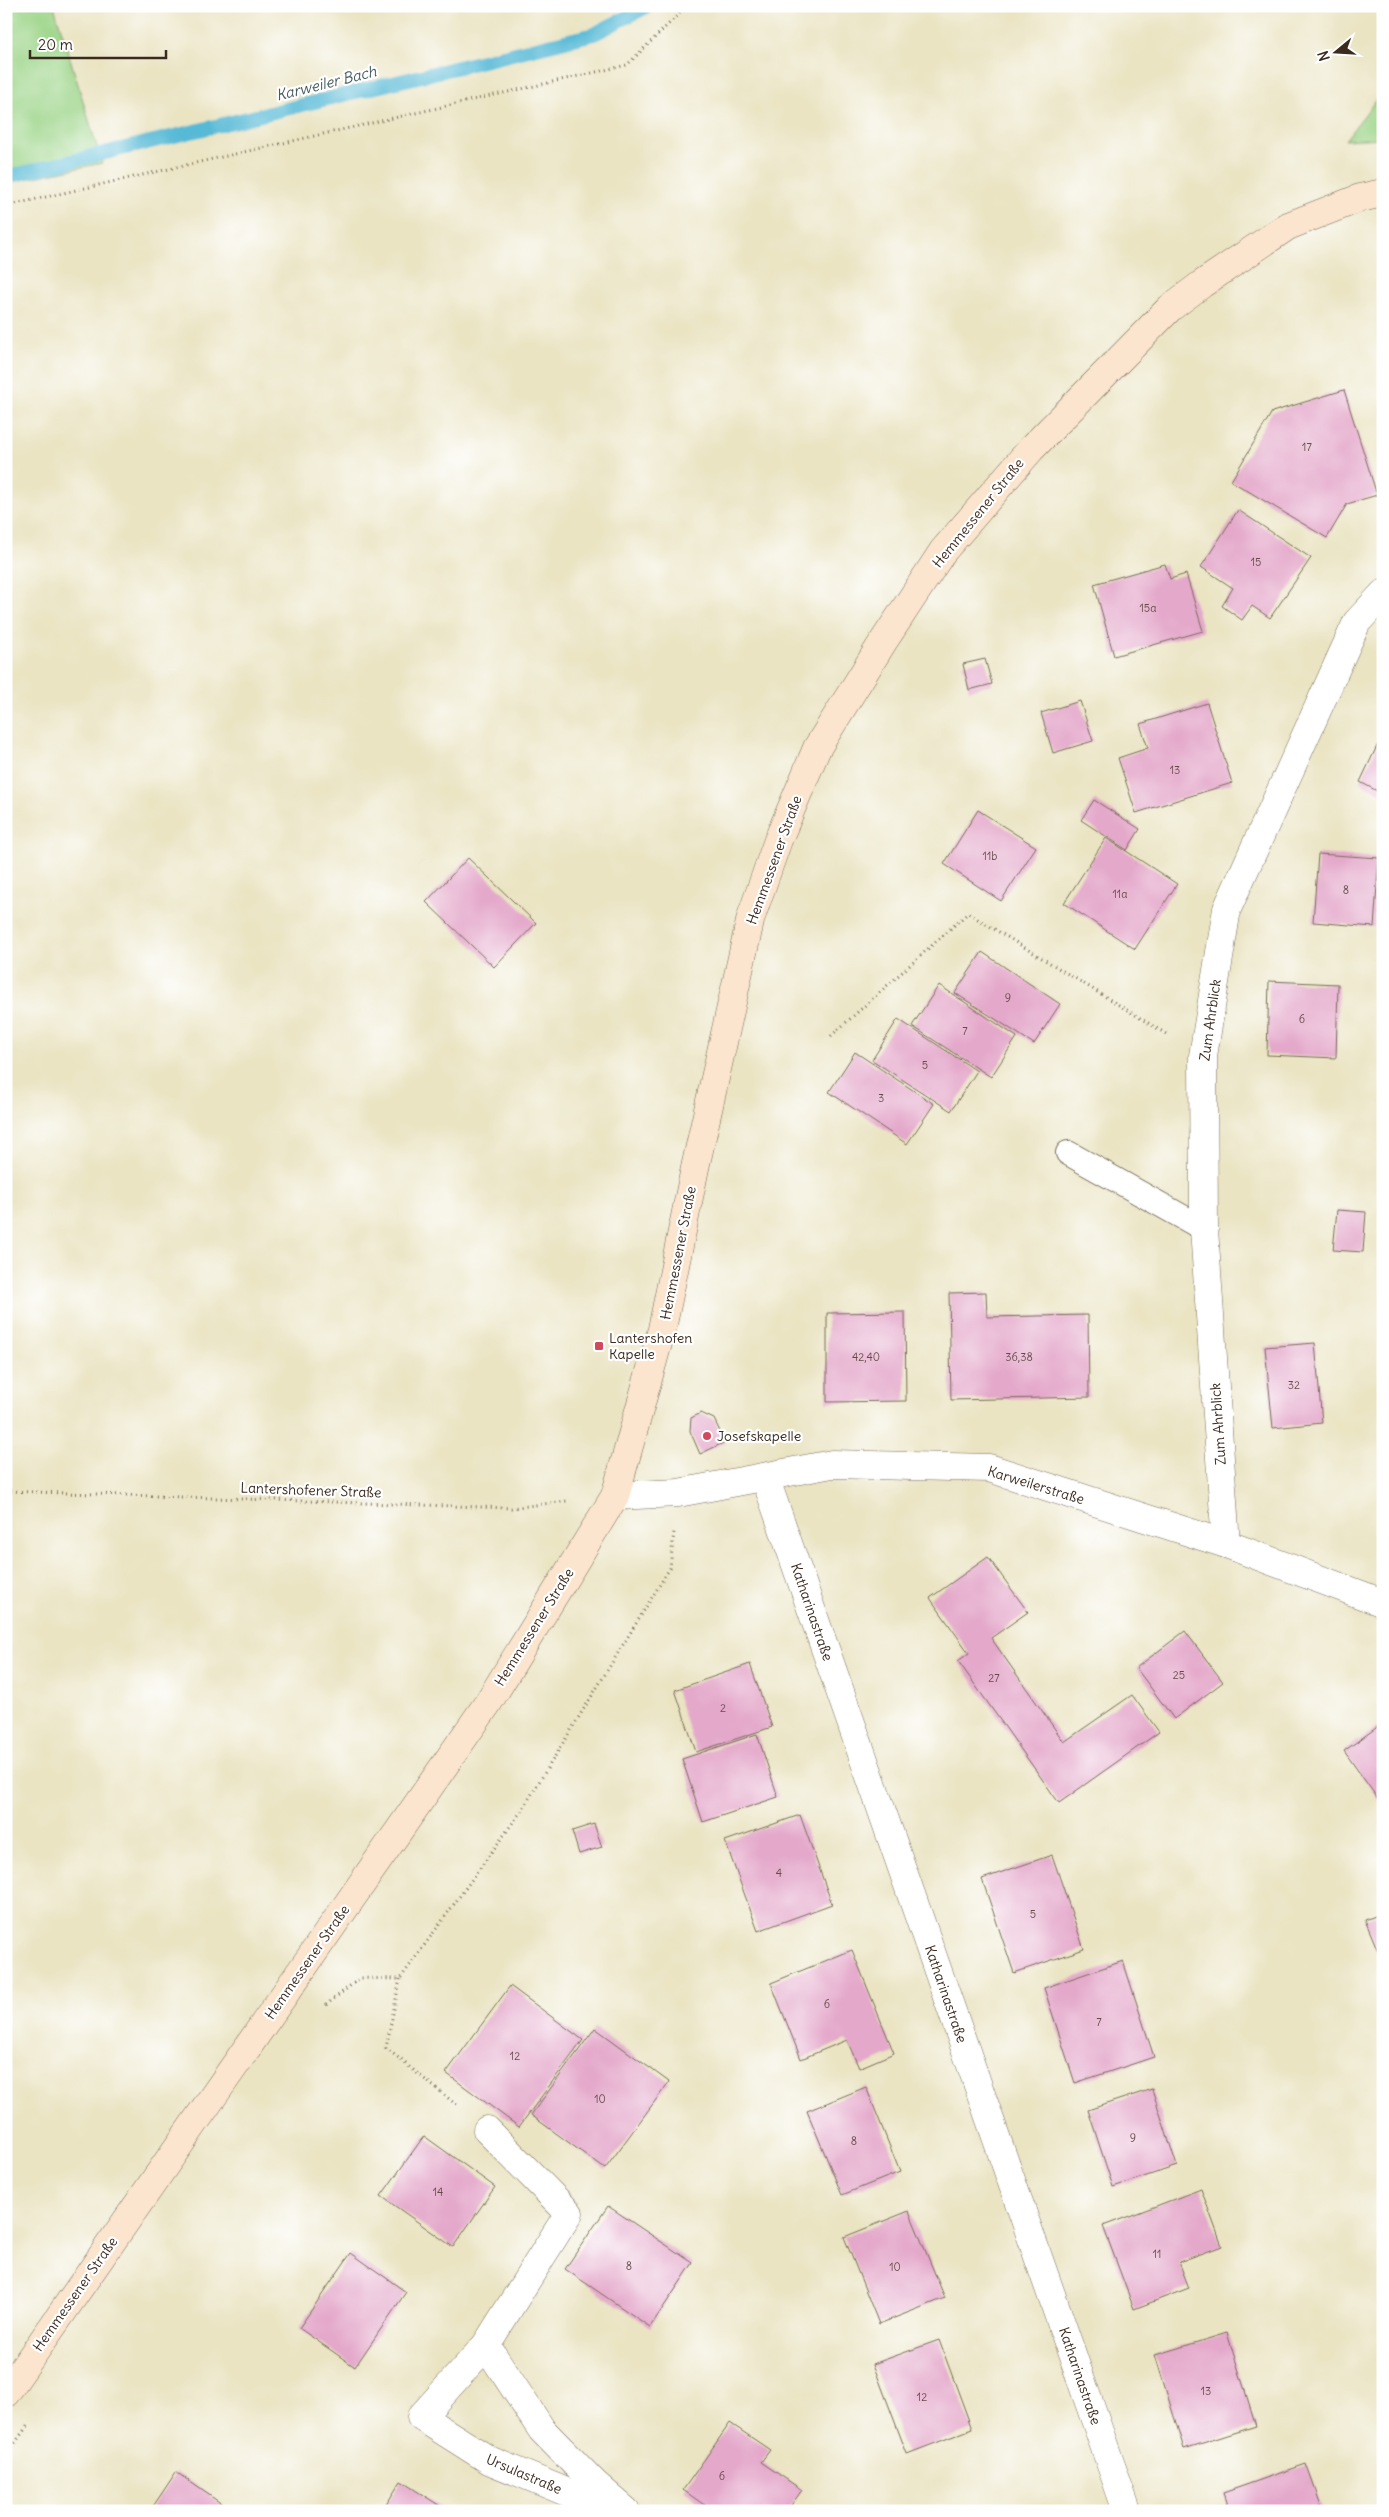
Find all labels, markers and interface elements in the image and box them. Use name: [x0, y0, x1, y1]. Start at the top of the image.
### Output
scale bar: [30, 28, 166, 60]
north arrow: [1312, 28, 1362, 78]
text: 20 m: [38, 35, 73, 54]
text: N: [1314, 49, 1334, 63]
water label: Karweiler Bach: [274, 61, 379, 105]
house number: 17: [1302, 440, 1312, 454]
street label: Hemmessener Straße: [928, 455, 1028, 571]
house number: 15: [1251, 555, 1261, 569]
house number: 15a: [1140, 601, 1156, 615]
house number: 13: [1170, 763, 1180, 777]
street label: Hemmessener Straße: [742, 793, 806, 927]
house number: 11b: [983, 849, 997, 863]
house number: 8: [1343, 883, 1349, 897]
house number: 11a: [1112, 887, 1128, 901]
street label: Zum Ahrblick: [1195, 978, 1225, 1062]
house number: 9: [1005, 991, 1011, 1005]
house number: 6: [1299, 1012, 1305, 1026]
house number: 7: [962, 1024, 968, 1038]
house number: 5: [922, 1058, 928, 1072]
house number: 3: [878, 1091, 884, 1105]
street label: Hemmessener Straße: [656, 1185, 700, 1321]
place label: Lantershofen Kapelle: [609, 1329, 692, 1363]
marker: Lantershofen Kapelle: [593, 1340, 605, 1352]
house number: 42,40: [852, 1350, 880, 1364]
house number: 36,38: [1005, 1350, 1033, 1364]
house number: 32: [1288, 1378, 1300, 1392]
street label: Zum Ahrblick: [1206, 1382, 1230, 1466]
place label: Josefskapelle: [717, 1427, 801, 1445]
marker: Josefskapelle: [701, 1430, 713, 1442]
street label: Karweilerstraße: [985, 1462, 1087, 1508]
street label: Lantershofener Straße: [240, 1479, 382, 1501]
street label: Katharinastraße: [787, 1561, 837, 1663]
street label: Hemmessener Straße: [490, 1565, 578, 1689]
house number: 25: [1173, 1668, 1185, 1682]
house number: 27: [988, 1671, 1000, 1685]
house number: 2: [720, 1701, 726, 1715]
house number: 4: [776, 1866, 782, 1880]
street label: Hemmessener Straße: [261, 1901, 353, 2023]
house number: 5: [1030, 1907, 1036, 1921]
street label: Katharinastraße: [921, 1943, 971, 2045]
house number: 6: [824, 1997, 830, 2011]
house number: 7: [1096, 2015, 1102, 2029]
house number: 12: [510, 2049, 520, 2063]
house number: 10: [594, 2092, 606, 2106]
house number: 9: [1130, 2131, 1136, 2145]
house number: 8: [851, 2134, 857, 2148]
house number: 14: [433, 2185, 443, 2199]
street label: Hemmessener Straße: [29, 2233, 121, 2355]
house number: 11: [1153, 2247, 1161, 2261]
house number: 8: [626, 2259, 632, 2273]
house number: 10: [889, 2260, 901, 2274]
street label: Katharinastraße: [1055, 2325, 1105, 2427]
house number: 13: [1201, 2384, 1211, 2398]
house number: 12: [917, 2390, 927, 2404]
street label: Ursulastraße: [483, 2450, 565, 2498]
house number: 6: [719, 2469, 725, 2483]

